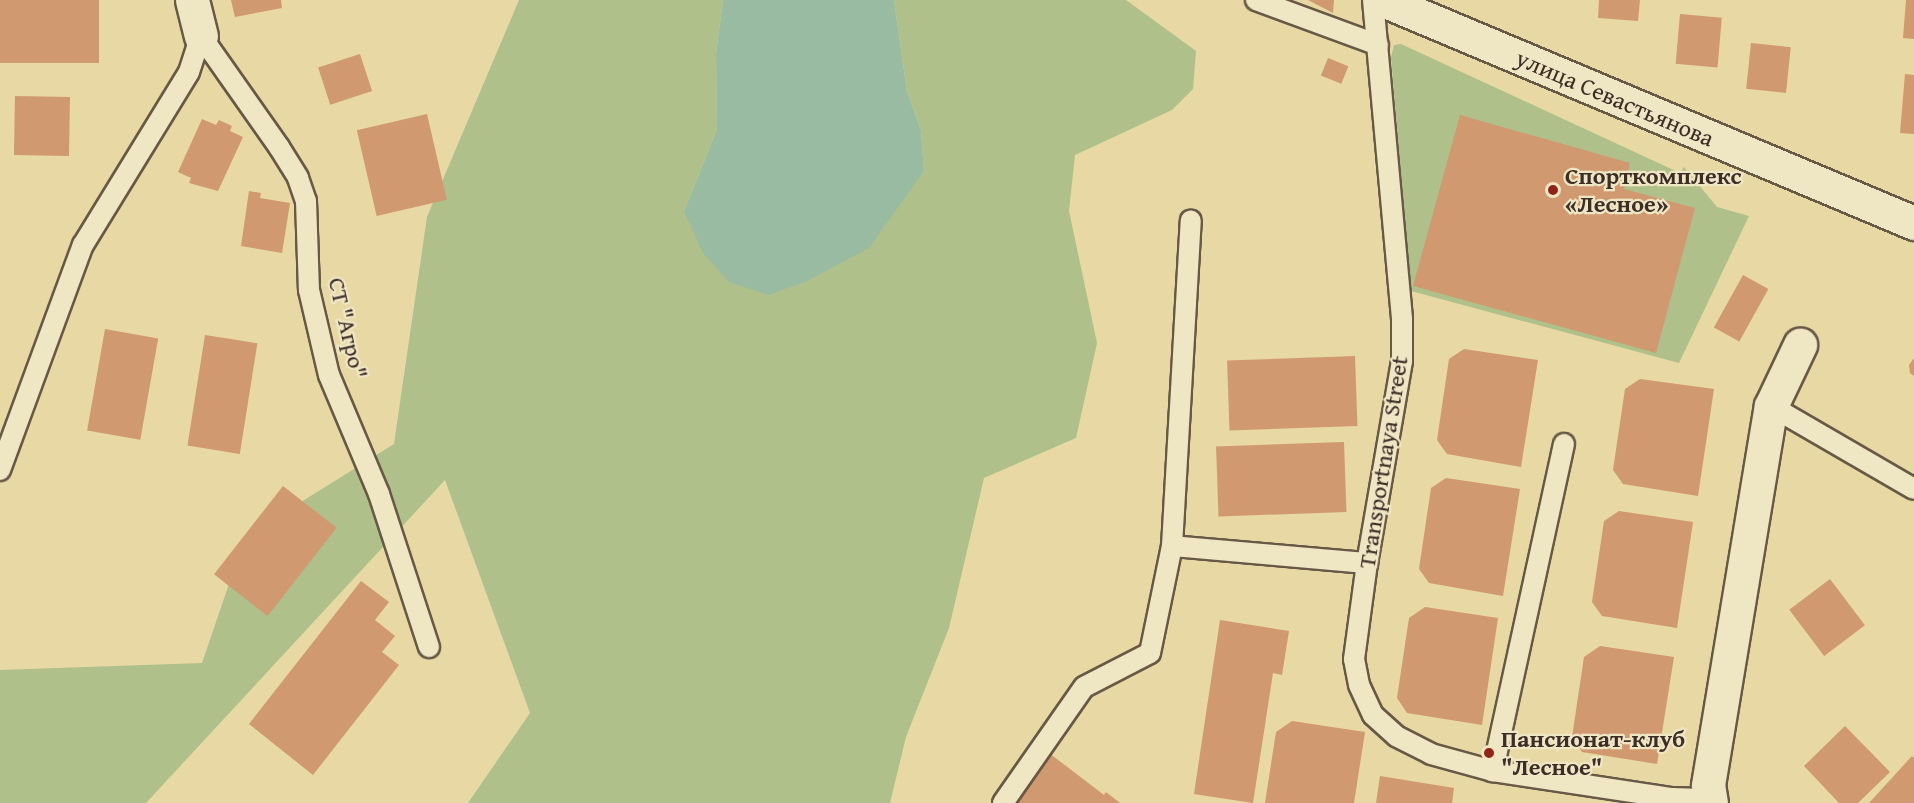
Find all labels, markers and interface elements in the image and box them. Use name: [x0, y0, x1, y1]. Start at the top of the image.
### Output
street label: улица Севастьянова: [1512, 43, 1718, 153]
place label: Спорткомплекс «Лесное»: [1565, 162, 1742, 218]
marker: Спорткомплекс «Лесное»: [1546, 183, 1560, 197]
street label: СТ "Агро": [322, 275, 374, 381]
street label: Transportnaya Street: [1352, 354, 1414, 570]
place label: Пансионат-клуб "Лесное": [1501, 725, 1685, 781]
marker: Пансионат-клуб "Лесное": [1482, 746, 1496, 760]

